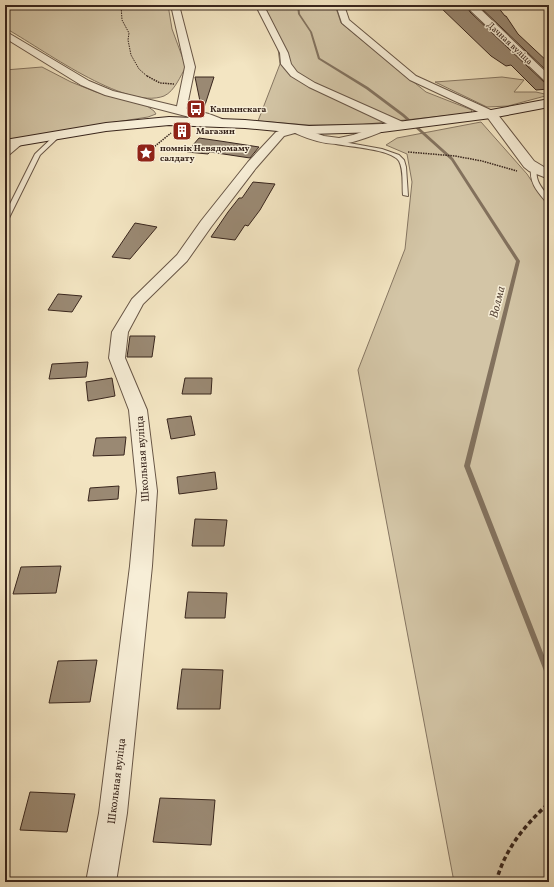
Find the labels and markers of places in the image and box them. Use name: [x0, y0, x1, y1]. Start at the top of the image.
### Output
bus stop icon: Кашынскага: [185, 98, 207, 120]
place label: Кашынскага: [210, 103, 267, 116]
building icon: Магазин: [171, 120, 193, 142]
place label: Магазин: [196, 125, 235, 138]
place icon: помнік Невядомаму салдату: [135, 142, 157, 164]
place label: помнік Невядомаму салдату: [160, 142, 250, 165]

